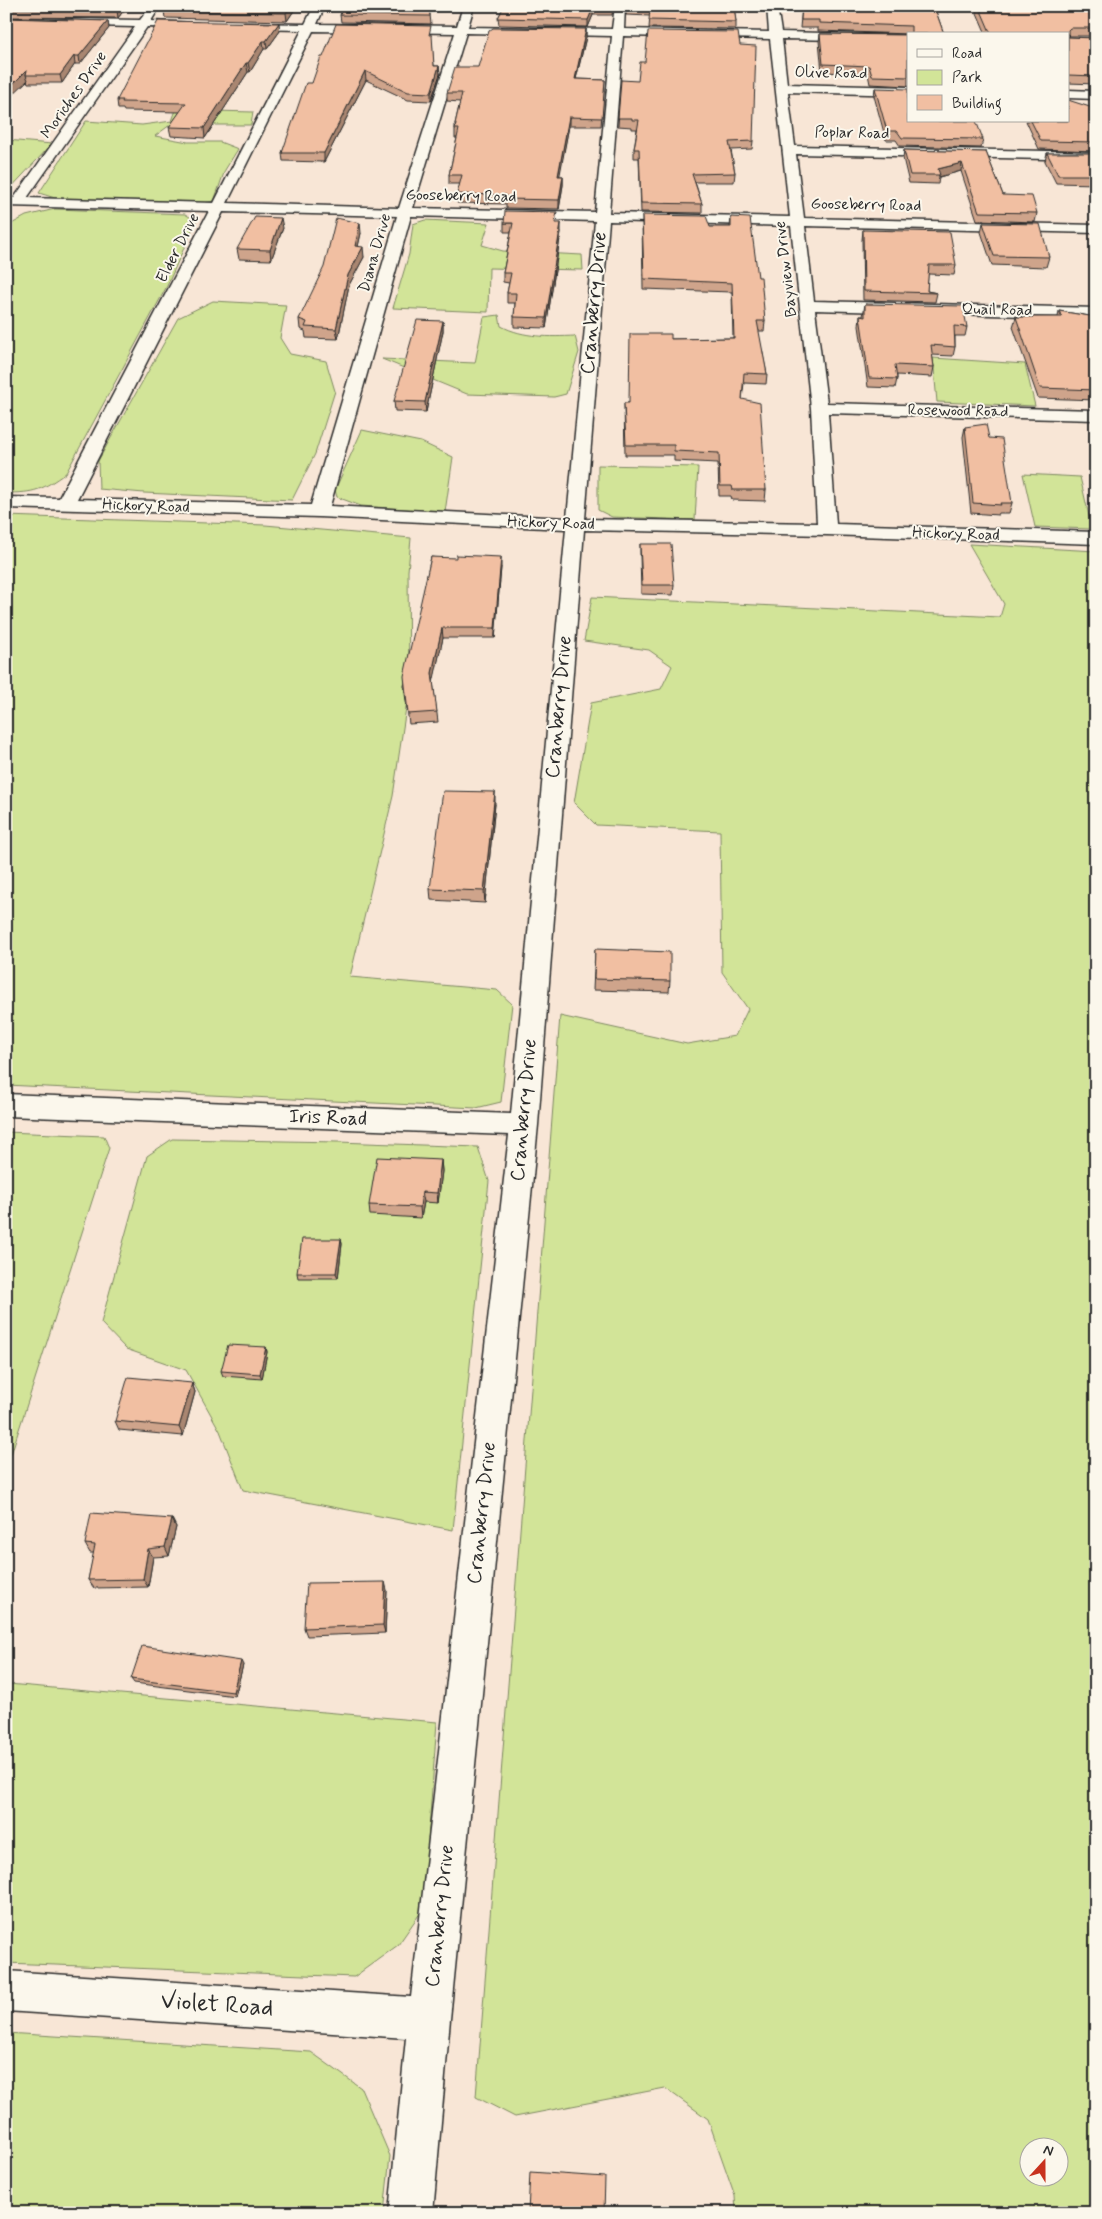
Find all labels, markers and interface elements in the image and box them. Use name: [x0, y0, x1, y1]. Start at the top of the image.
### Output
legend: [907, 32, 1070, 122]
text: Road: [952, 44, 982, 64]
street label: Moriches Drive: [36, 47, 112, 143]
street label: Olive Road: [794, 62, 868, 84]
text: Park: [952, 68, 982, 88]
text: Building: [952, 94, 1002, 115]
street label: Poplar Road: [814, 122, 890, 144]
street label: Gooseberry Road: [405, 185, 517, 207]
street label: Gooseberry Road: [810, 194, 922, 216]
street label: Elder Drive: [151, 210, 205, 286]
street label: Diana Drive: [354, 211, 396, 295]
street label: Bayview Drive: [770, 220, 802, 318]
street label: Cranberry Drive: [574, 231, 614, 375]
street label: Quail Road: [961, 299, 1033, 321]
street label: Rosewood Road: [907, 400, 1009, 422]
street label: Hickory Road: [102, 494, 190, 518]
street label: Hickory Road: [507, 511, 595, 535]
street label: Hickory Road: [912, 522, 1000, 546]
street label: Cranberry Drive: [539, 635, 579, 779]
street label: Cranberry Drive: [504, 1038, 544, 1182]
street label: Iris Road: [288, 1103, 368, 1133]
street label: Cranberry Drive: [461, 1440, 503, 1586]
street label: Cranberry Drive: [419, 1843, 461, 1989]
street label: Violet Road: [160, 1986, 274, 2024]
north arrow: [1020, 2136, 1070, 2186]
text: N: [1041, 2141, 1056, 2161]

